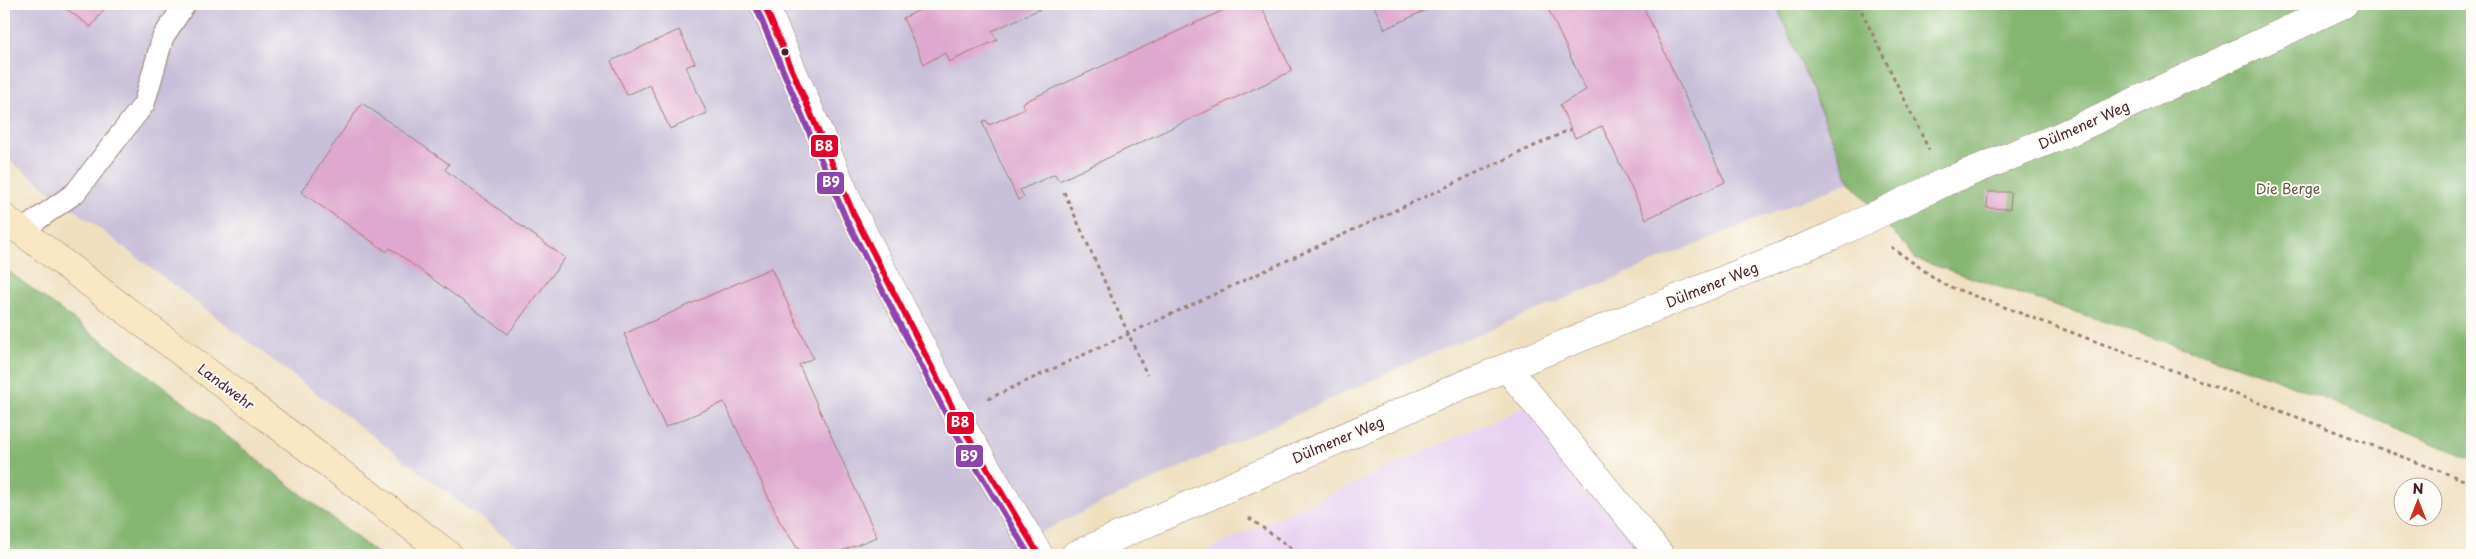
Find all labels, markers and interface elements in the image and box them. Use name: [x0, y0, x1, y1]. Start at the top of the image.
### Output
unlabelled marker: [780, 47, 790, 57]
street label: Dülmener Weg: [2035, 95, 2133, 154]
line badge: B8: [810, 134, 839, 158]
text: B8: [815, 135, 833, 156]
line badge: B9: [816, 171, 845, 195]
text: B9: [822, 171, 840, 192]
park label: Die Berge: [2256, 178, 2320, 199]
street label: Dülmener Weg: [1663, 256, 1761, 313]
street label: Landwehr: [194, 358, 259, 415]
line badge: B8: [946, 411, 975, 435]
text: B8: [951, 411, 969, 432]
street label: Dülmener Weg: [1289, 411, 1387, 468]
line badge: B9: [955, 444, 984, 468]
text: B9: [960, 445, 978, 466]
north arrow: [2394, 476, 2444, 526]
text: N: [2412, 478, 2424, 499]

